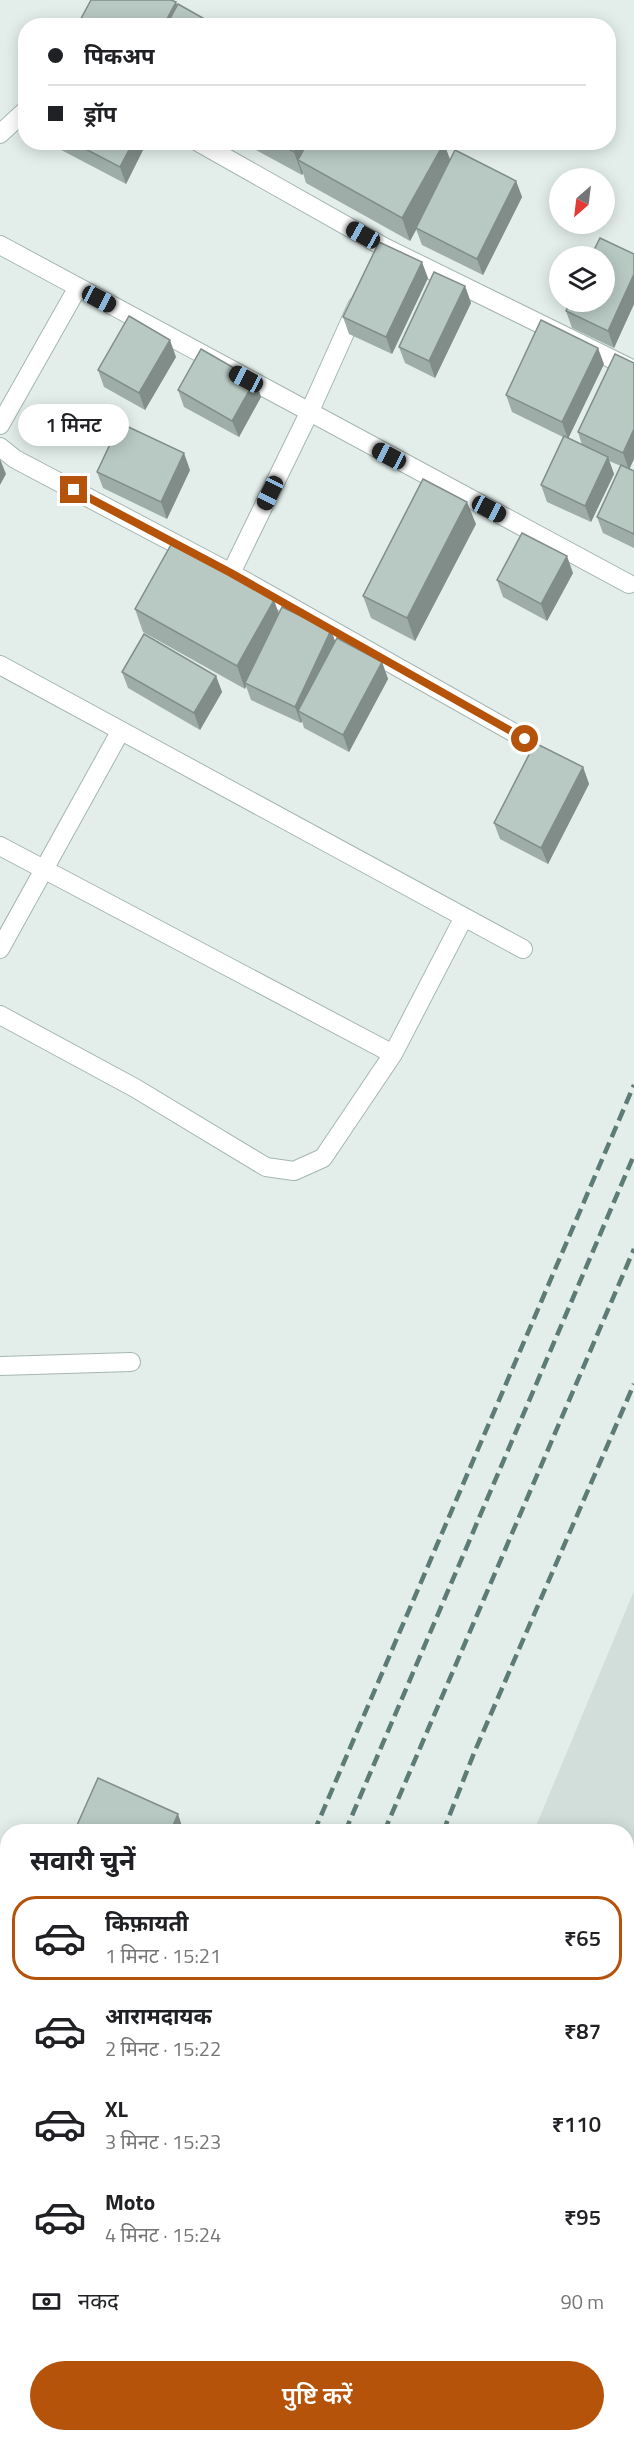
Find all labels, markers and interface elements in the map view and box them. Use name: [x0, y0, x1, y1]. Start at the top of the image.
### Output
text: पिकअप: [84, 39, 155, 73]
text: ड्रॉप: [84, 97, 117, 131]
north arrow: [549, 168, 615, 234]
map controls: [549, 168, 615, 312]
car: [343, 218, 383, 252]
button: layers: [549, 246, 615, 312]
car: [79, 283, 119, 315]
car: [226, 363, 266, 395]
callout: 1 मिनट: [19, 403, 130, 445]
text: 1 मिनट: [45, 409, 102, 440]
car: [369, 440, 409, 472]
car: [254, 473, 286, 513]
route end: [60, 476, 87, 503]
car: [469, 493, 509, 525]
route start: [511, 725, 538, 752]
text: सवारी चुनें: [30, 1839, 135, 1880]
text: किफ़ायती: [105, 1906, 189, 1940]
icon: car: [33, 1911, 87, 1965]
text: ₹65: [564, 1921, 601, 1955]
text: 1 मिनट · 15:21: [105, 1940, 221, 1971]
text: आरामदायक: [105, 1999, 212, 2033]
icon: car: [33, 2004, 87, 2058]
text: ₹87: [564, 2014, 601, 2048]
text: 2 मिनट · 15:22: [105, 2033, 221, 2064]
text: XL: [105, 2092, 128, 2126]
icon: car: [33, 2097, 87, 2151]
text: ₹110: [552, 2107, 601, 2141]
text: 3 मिनट · 15:23: [105, 2126, 221, 2157]
text: Moto: [105, 2185, 155, 2219]
icon: car: [33, 2190, 87, 2244]
text: ₹95: [564, 2200, 601, 2234]
text: 4 मिनट · 15:24: [105, 2219, 221, 2250]
text: नकद: [78, 2284, 119, 2318]
icon: cash: [30, 2285, 63, 2318]
text: 90 m: [560, 2286, 604, 2317]
button: पुष्टि करें: [30, 2361, 604, 2430]

